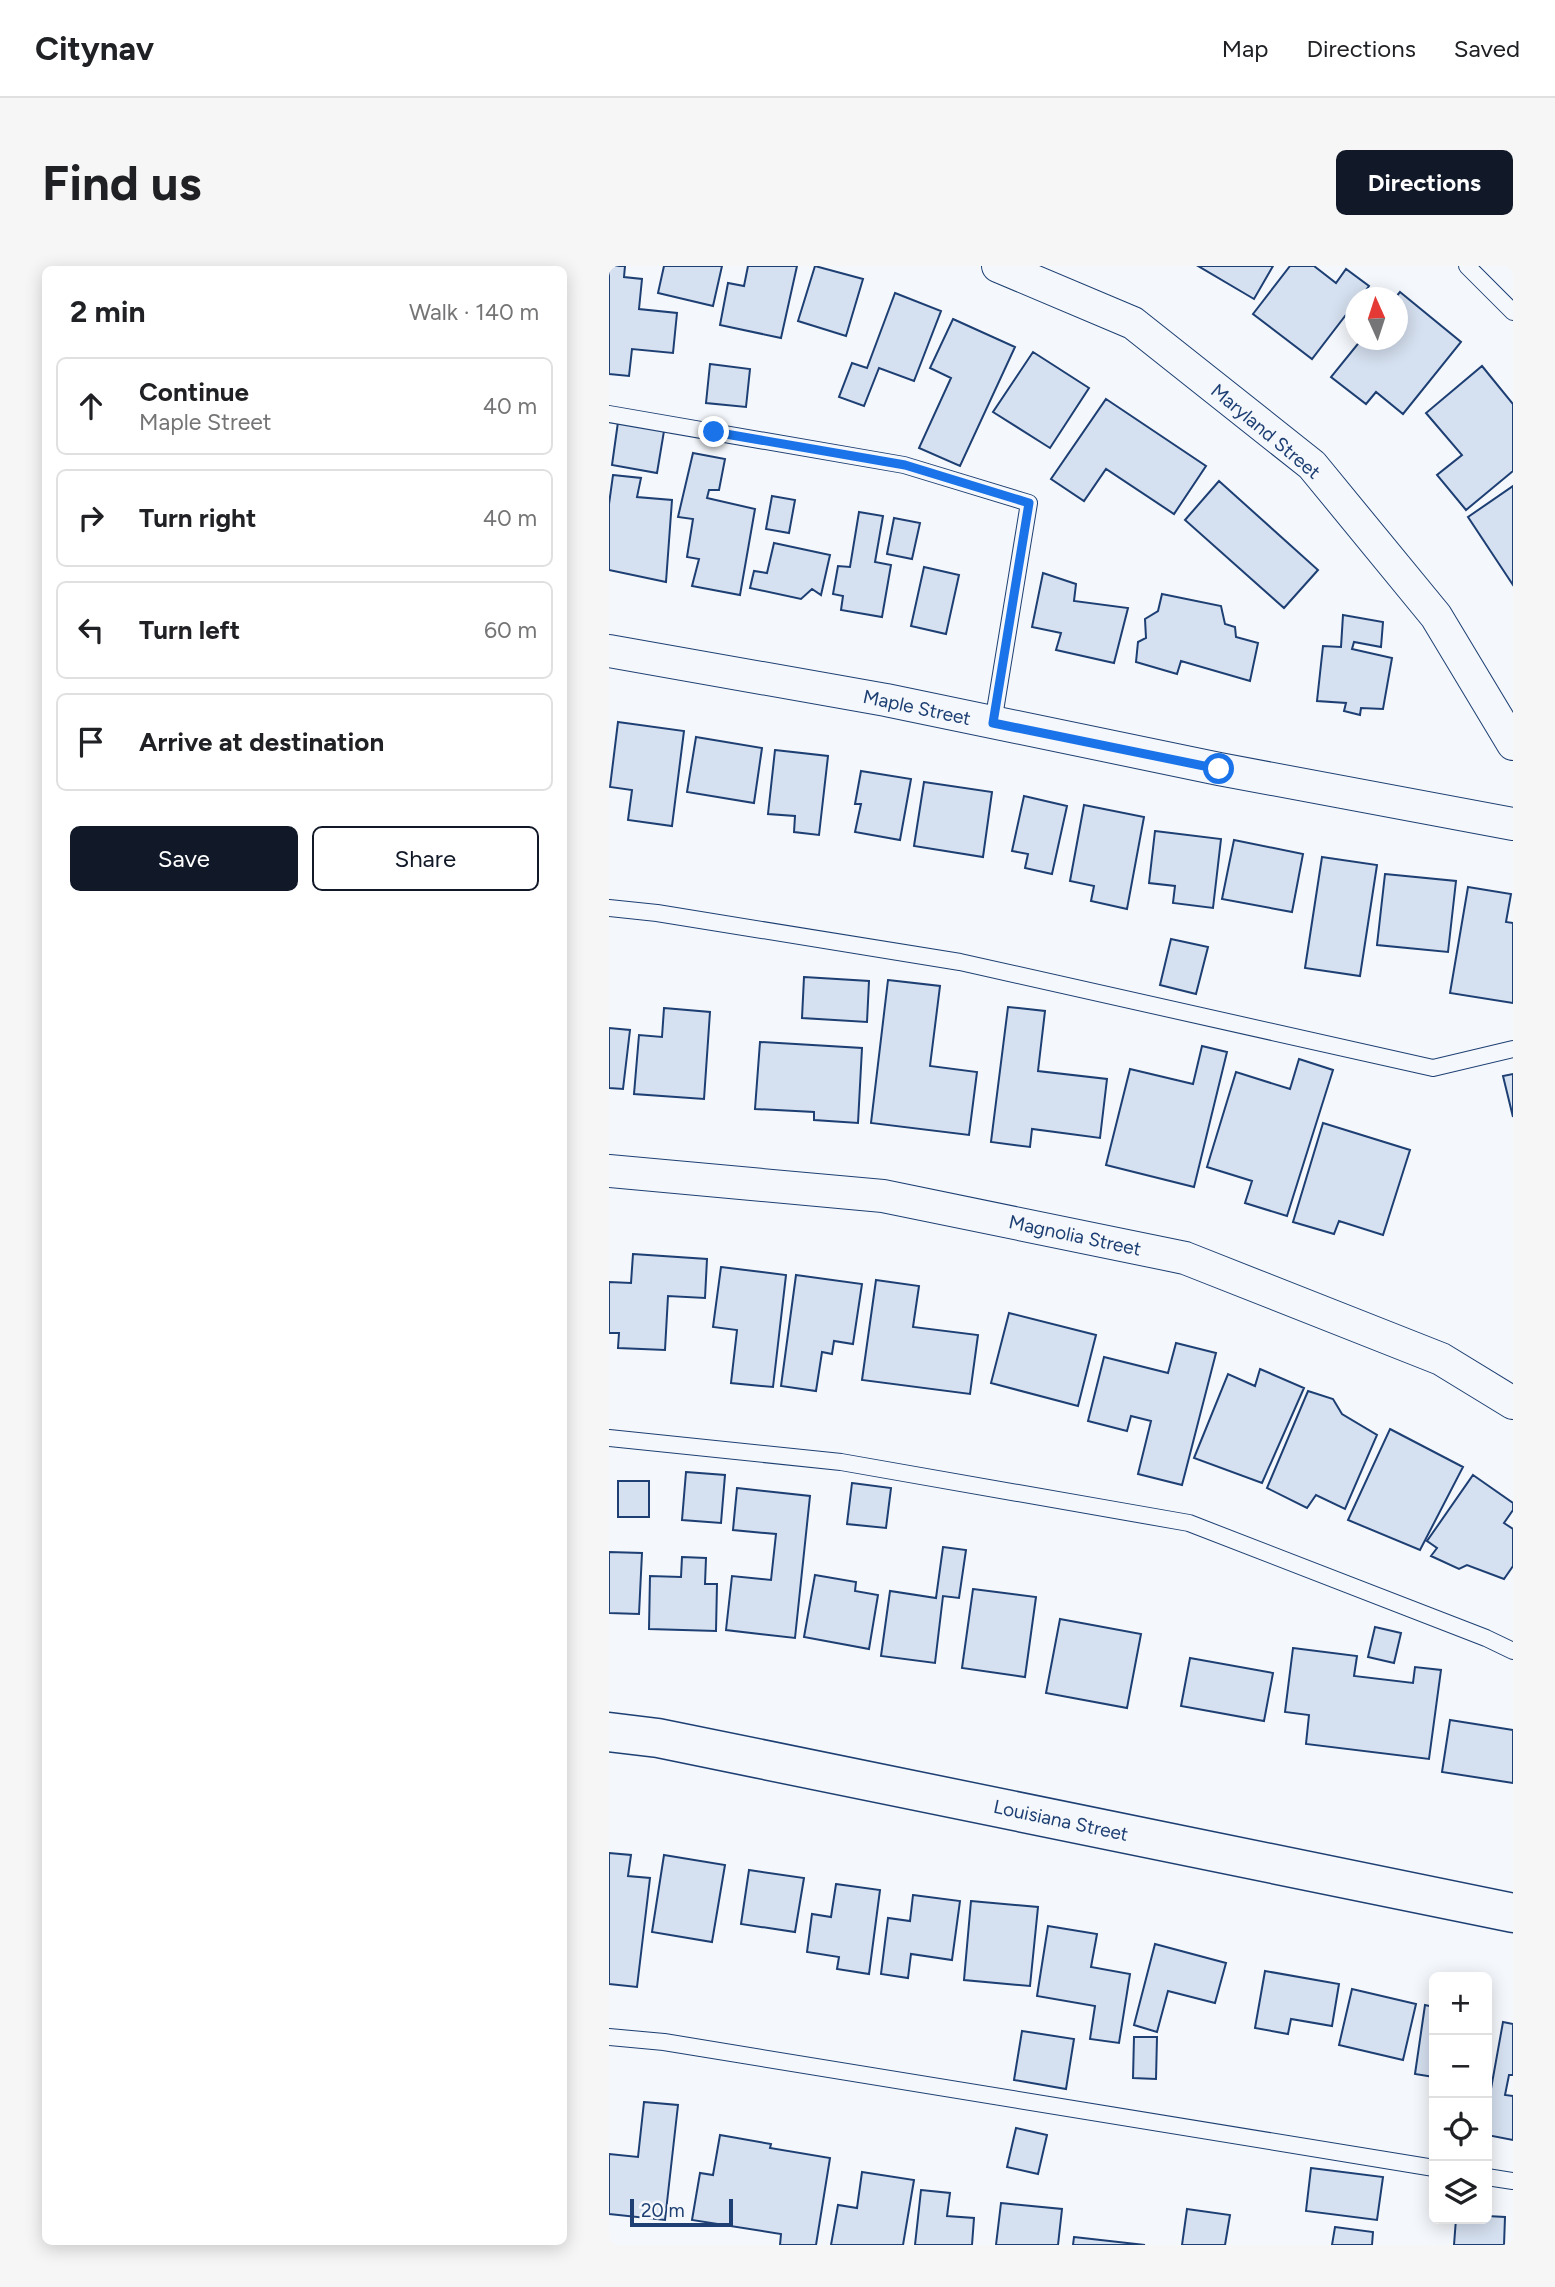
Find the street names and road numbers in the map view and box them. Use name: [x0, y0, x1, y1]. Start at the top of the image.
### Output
street label: Maryland Street: [1206, 379, 1325, 484]
street label: Maple Street: [861, 685, 973, 730]
street label: Magnolia Street: [1007, 1210, 1143, 1261]
street label: Louisiana Street: [991, 1795, 1130, 1846]

